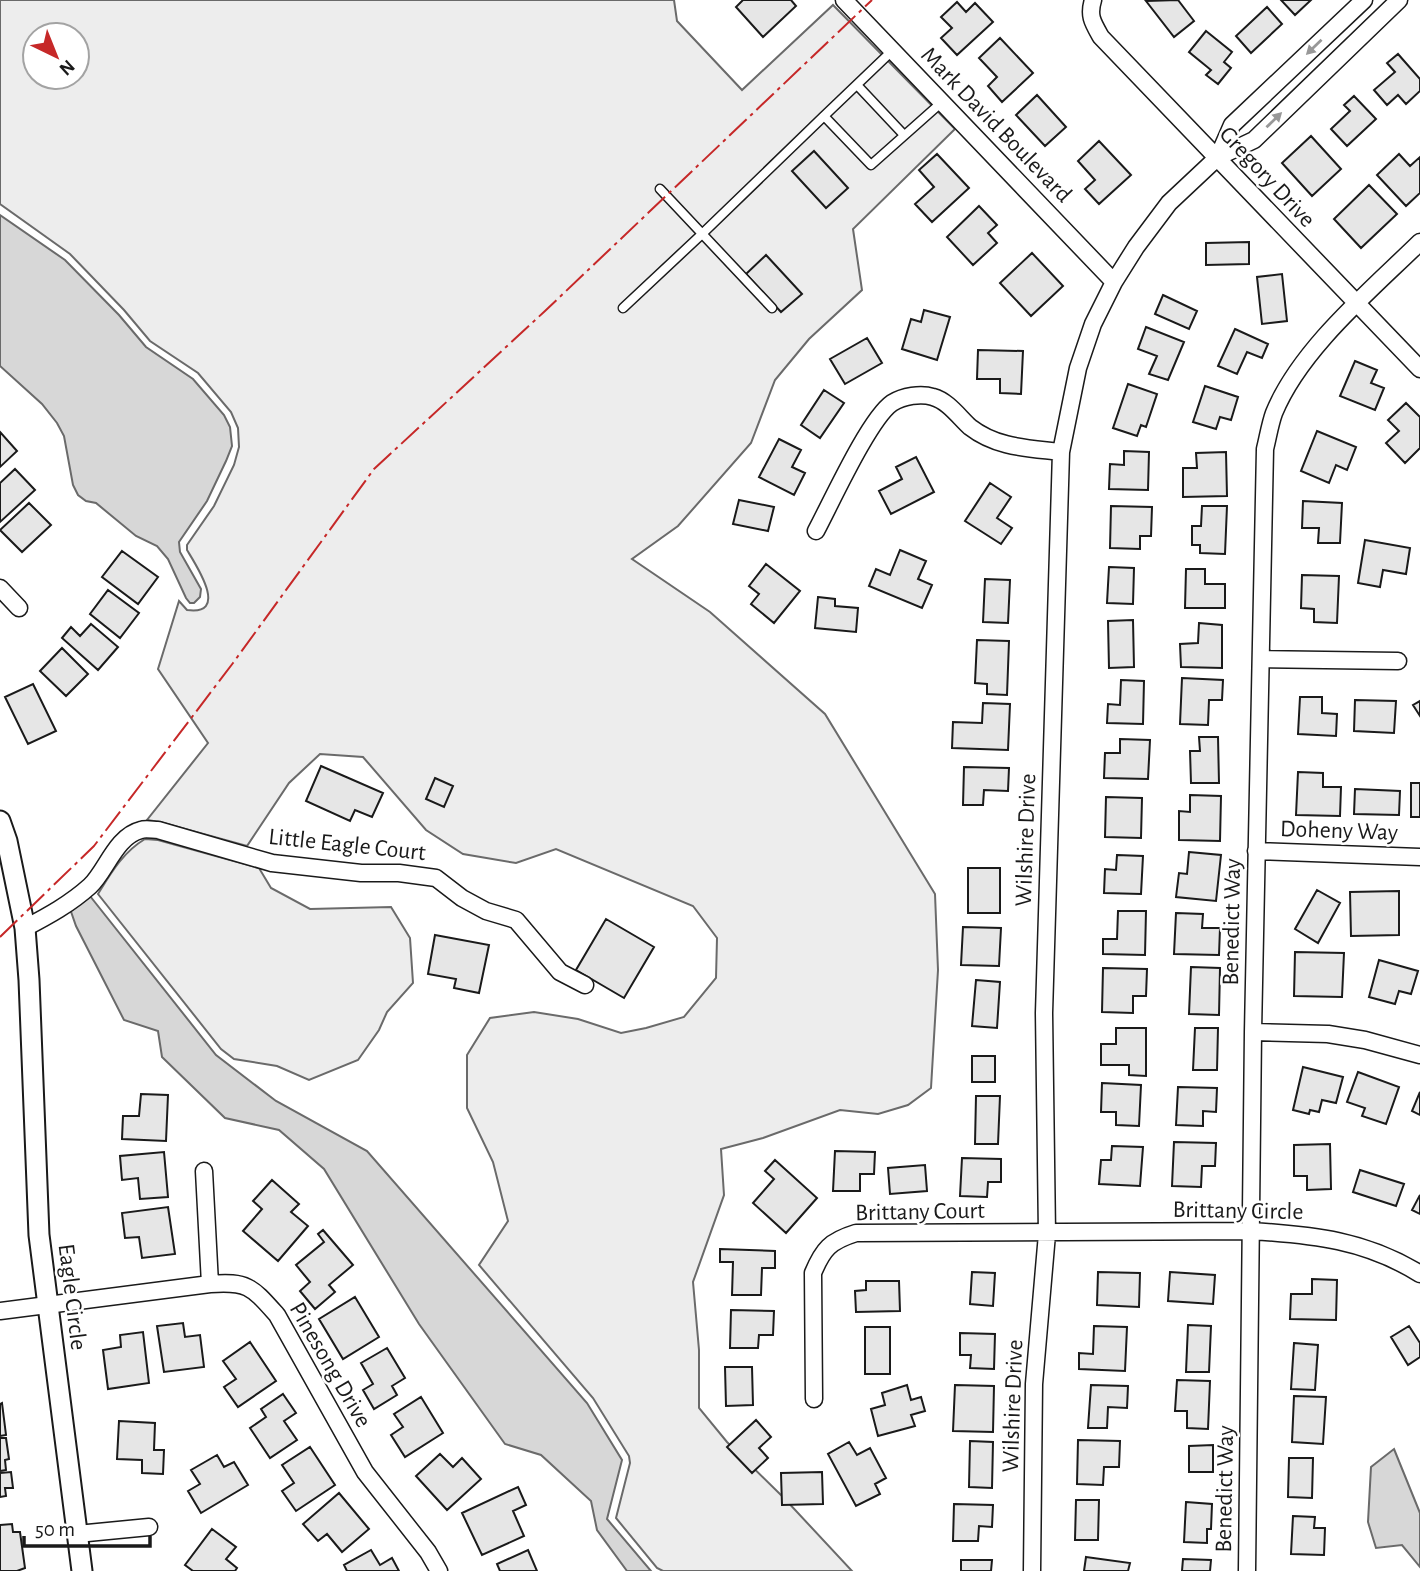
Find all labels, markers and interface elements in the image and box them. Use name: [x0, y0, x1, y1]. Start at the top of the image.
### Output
north arrow: [21, 21, 91, 91]
one-way arrow: [1306, 39, 1323, 55]
street label: Mark David Boulevard: [916, 43, 1076, 207]
text: N: [55, 56, 78, 79]
one-way arrow: [1266, 112, 1283, 129]
street label: Gregory Drive: [1215, 122, 1319, 232]
street label: Wilshire Drive: [1012, 773, 1040, 907]
street label: Doheny Way: [1280, 817, 1398, 845]
street label: Little Eagle Court: [267, 825, 427, 865]
street label: Benedict Way: [1219, 858, 1245, 986]
street label: Brittany Circle: [1172, 1198, 1304, 1224]
street label: Brittany Court: [855, 1199, 985, 1225]
street label: Eagle Circle: [54, 1242, 90, 1352]
street label: Pinesong Drive: [285, 1298, 375, 1432]
street label: Wilshire Drive: [999, 1339, 1027, 1473]
street label: Benedict Way: [1212, 1425, 1238, 1553]
scale bar: [24, 1504, 150, 1548]
text: 50 m: [35, 1519, 75, 1540]

